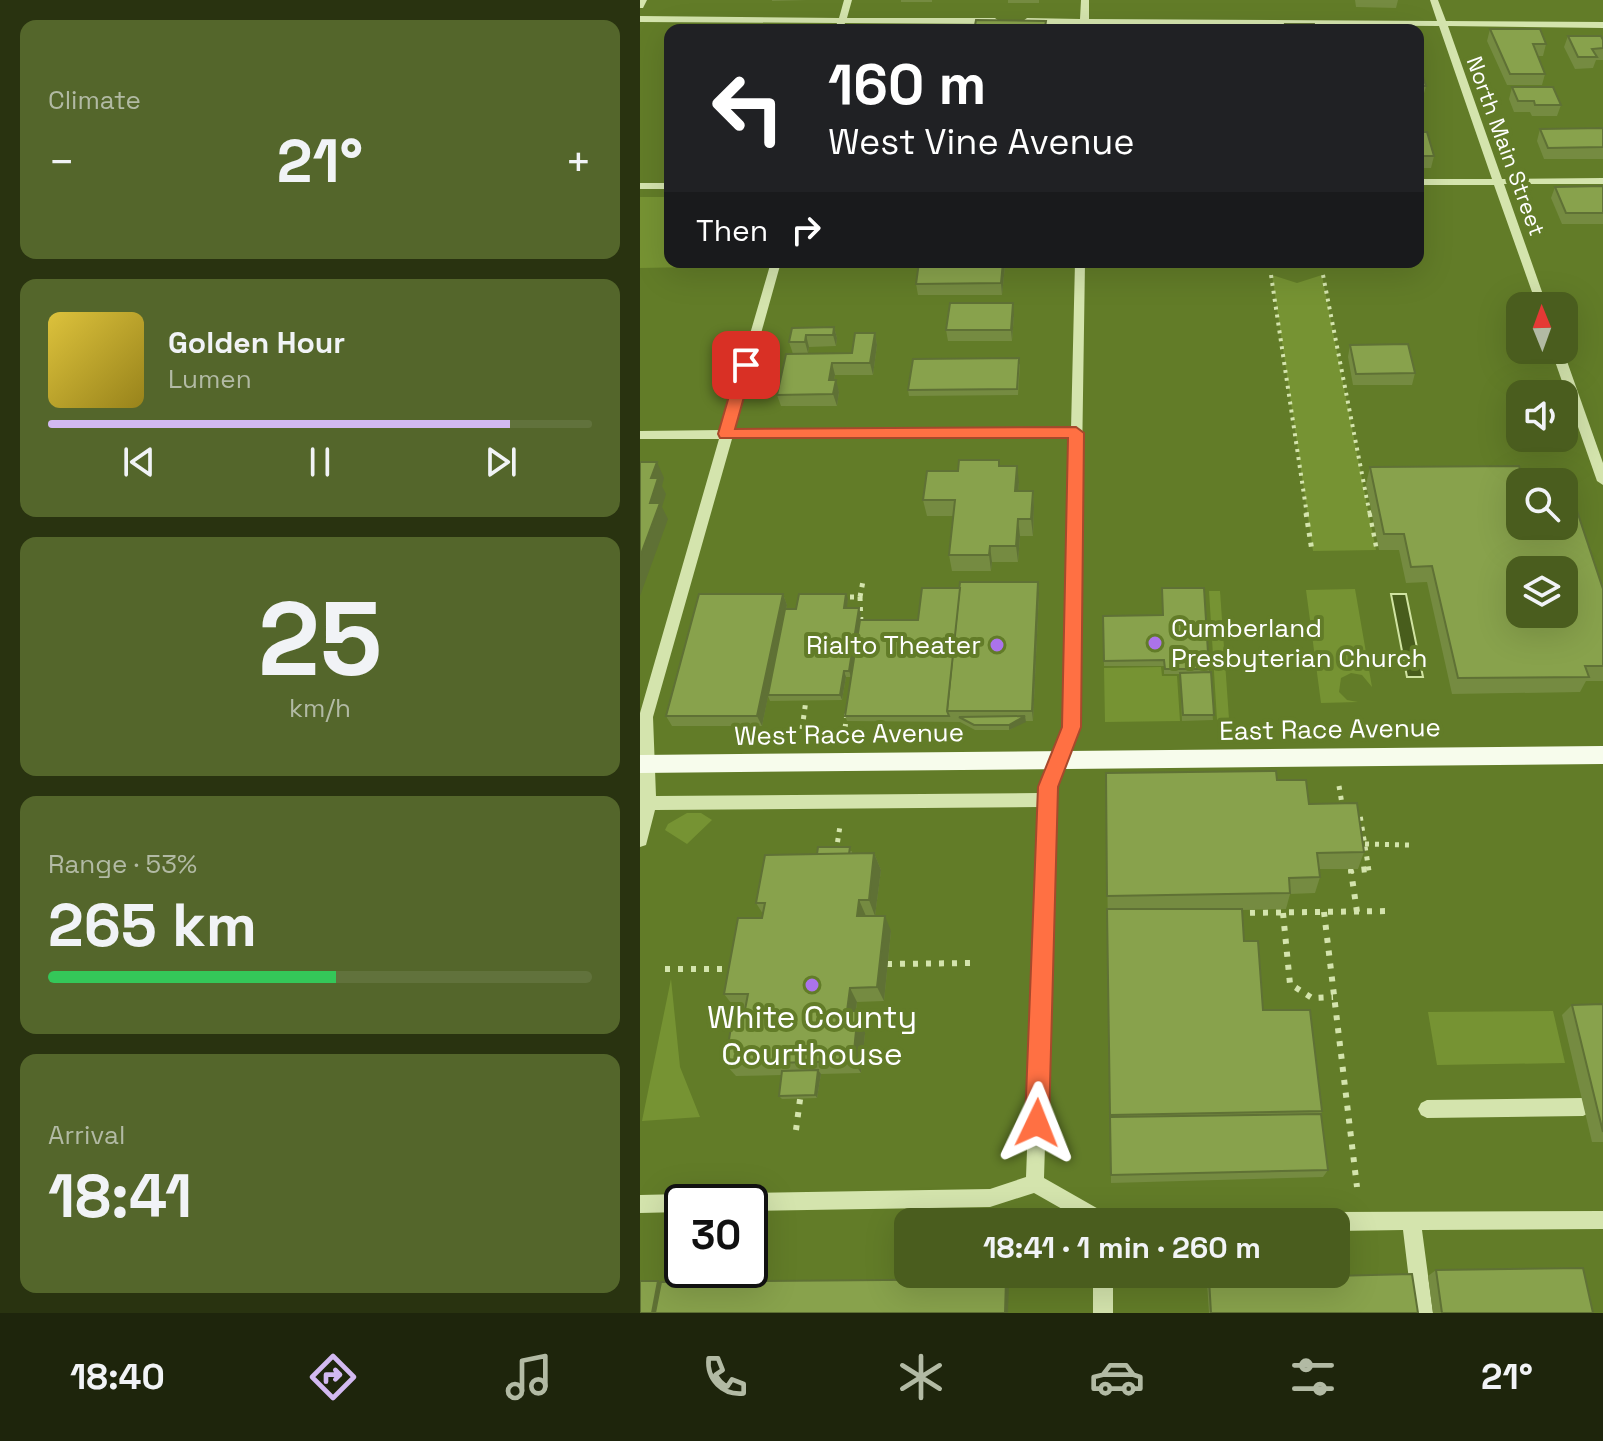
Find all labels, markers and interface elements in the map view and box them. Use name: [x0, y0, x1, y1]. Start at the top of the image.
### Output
text: 160 m: [828, 49, 986, 120]
street label: North Main Street: [1460, 52, 1552, 240]
icon: left: [696, 56, 800, 160]
text: Climate: [48, 83, 141, 117]
text: West Vine Avenue: [828, 119, 1135, 165]
text: 21°: [277, 123, 363, 200]
text: −: [48, 134, 75, 190]
text: +: [565, 134, 592, 190]
icon: right: [784, 208, 828, 252]
text: Then: [696, 211, 768, 250]
north arrow: [1506, 292, 1578, 364]
map controls: [1506, 292, 1578, 628]
text: Golden Hour: [168, 323, 345, 362]
pin: [712, 331, 780, 399]
icon: arrive: [724, 343, 768, 387]
text: Lumen: [168, 362, 252, 396]
button: sound: [1506, 380, 1578, 452]
icon: previous: [117, 440, 161, 484]
icon: pause: [298, 440, 342, 484]
icon: next: [479, 440, 523, 484]
button: search: [1506, 468, 1578, 540]
button: layers: [1506, 556, 1578, 628]
text: 25: [258, 573, 382, 705]
place label: Cumberland Presbyterian Church: [1171, 611, 1428, 675]
place label: Rialto Theater: [806, 628, 981, 662]
marker: Cumberland Presbyterian Church: [1146, 634, 1164, 652]
marker: Rialto Theater: [988, 636, 1006, 654]
text: km/h: [289, 691, 351, 725]
street label: East Race Avenue: [1219, 710, 1441, 748]
street label: West Race Avenue: [734, 715, 964, 753]
text: Range · 53%: [48, 847, 197, 881]
text: 265 km: [48, 887, 257, 964]
marker: White County Courthouse: [803, 976, 821, 994]
place label: White County Courthouse: [707, 997, 917, 1074]
position arrow: [995, 1081, 1079, 1165]
text: Arrival: [48, 1118, 125, 1152]
text: 18:41: [48, 1158, 192, 1235]
speed limit sign: 30: [664, 1184, 768, 1288]
text: 18:41 · 1 min · 260 m: [983, 1228, 1261, 1267]
icon: directions: [305, 1349, 361, 1405]
icon: music: [501, 1349, 557, 1405]
icon: phone: [697, 1349, 753, 1405]
icon: climate: [893, 1349, 949, 1405]
icon: car: [1089, 1349, 1145, 1405]
icon: filters: [1285, 1349, 1341, 1405]
text: 18:40: [70, 1354, 165, 1400]
text: 21°: [1481, 1354, 1533, 1400]

